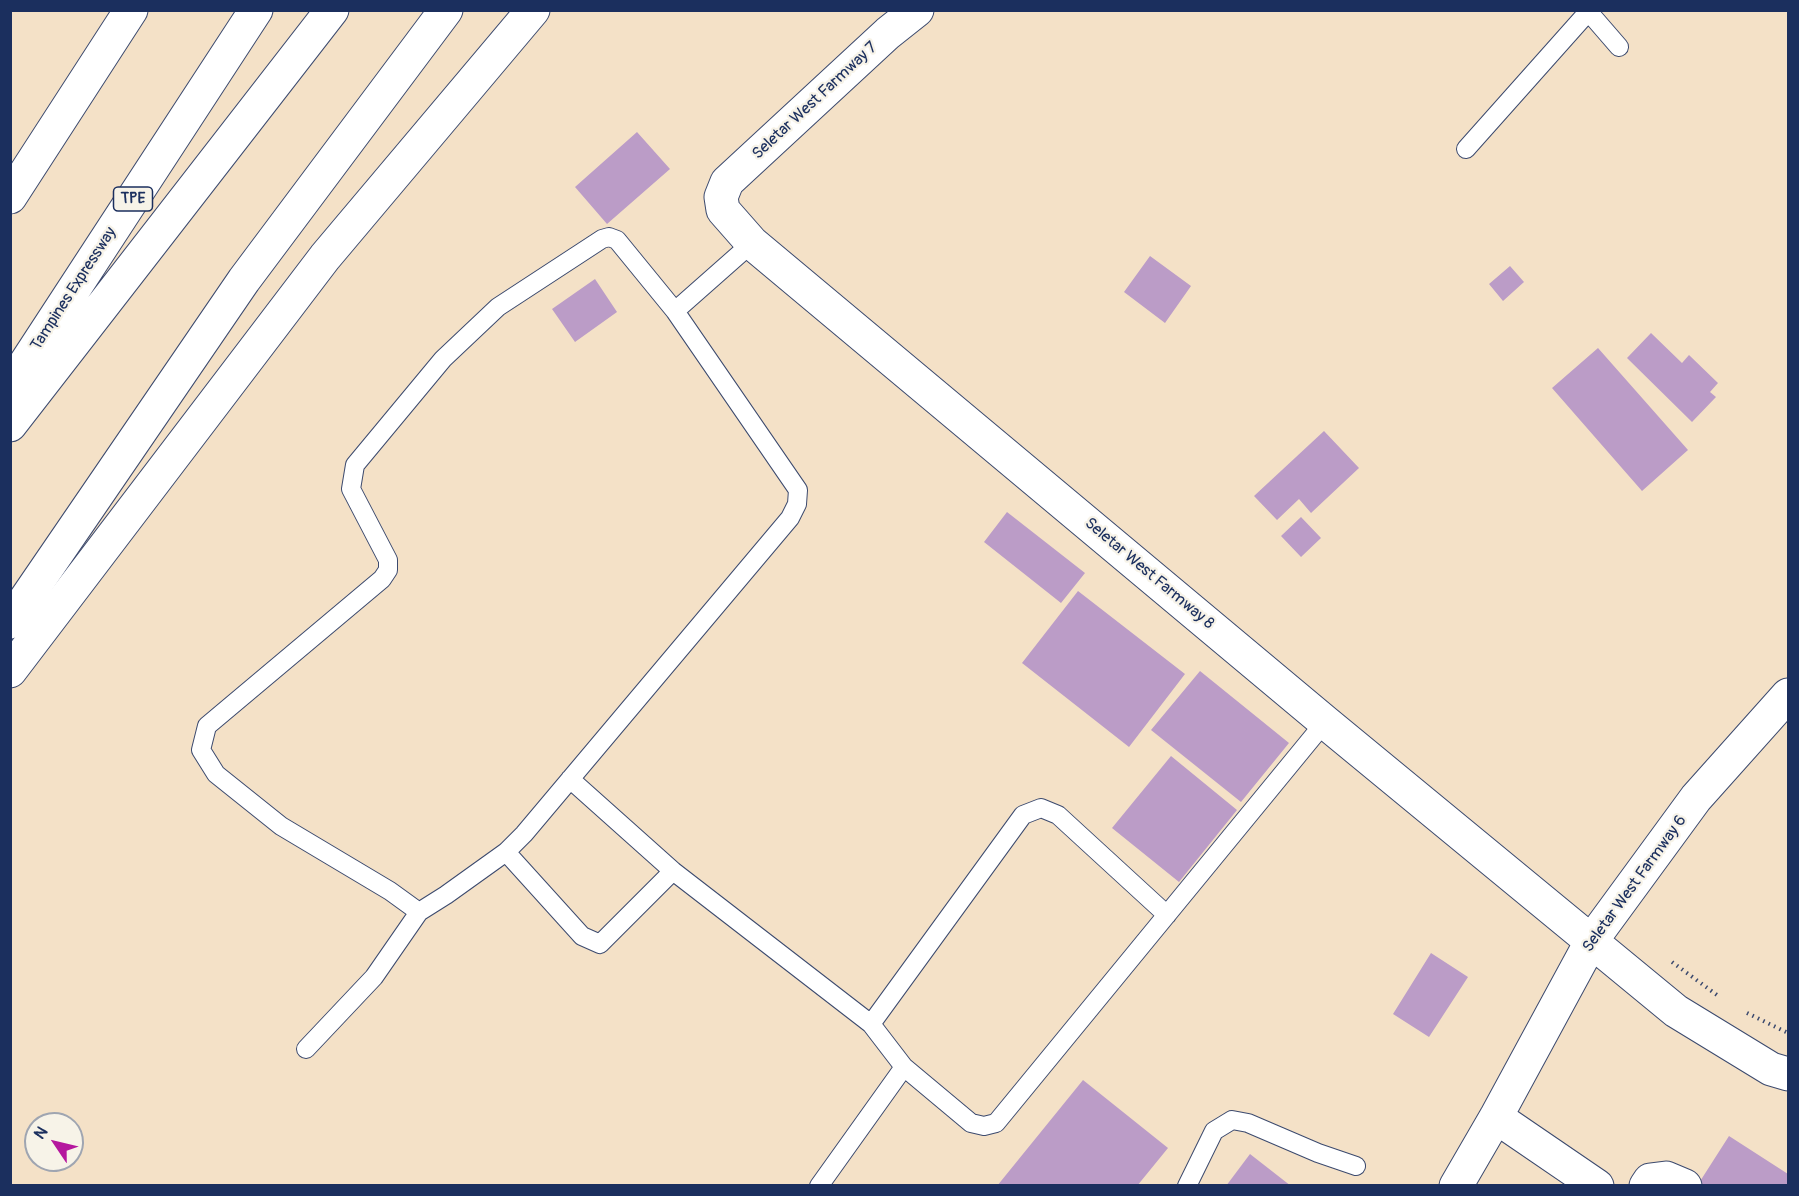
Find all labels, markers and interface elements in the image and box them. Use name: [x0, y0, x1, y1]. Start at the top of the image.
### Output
street label: Seletar West Farmway 7: [749, 38, 881, 164]
road number: TPE: [114, 187, 152, 211]
street label: Tampines Expressway: [27, 224, 121, 354]
street label: Seletar West Farmway 8: [1080, 514, 1218, 634]
street label: Seletar West Farmway 6: [1579, 812, 1691, 956]
north arrow: [24, 1112, 84, 1172]
text: N: [30, 1123, 52, 1143]

